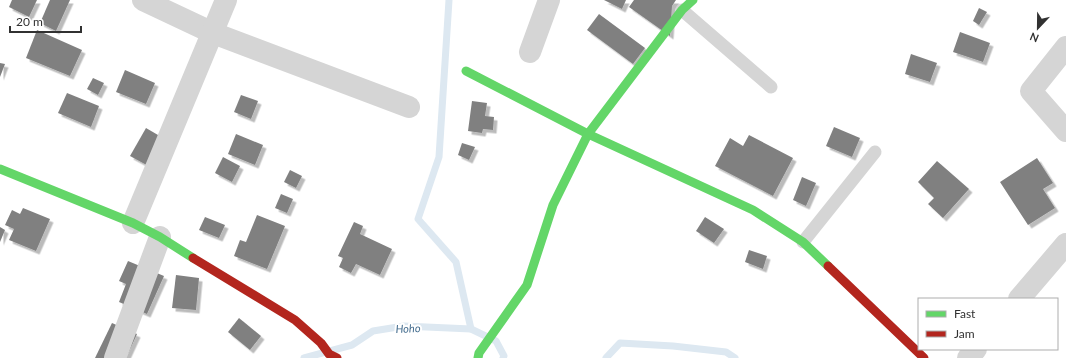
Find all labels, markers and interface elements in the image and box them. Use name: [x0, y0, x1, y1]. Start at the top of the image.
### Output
scale bar: [10, 8, 81, 34]
north arrow: [1018, 8, 1058, 48]
text: 20 m: [16, 14, 43, 29]
text: N: [1028, 30, 1040, 45]
legend: [918, 298, 1058, 350]
text: Fast: [954, 306, 976, 321]
water label: Hoho: [395, 321, 421, 335]
text: Jam: [954, 326, 975, 341]

